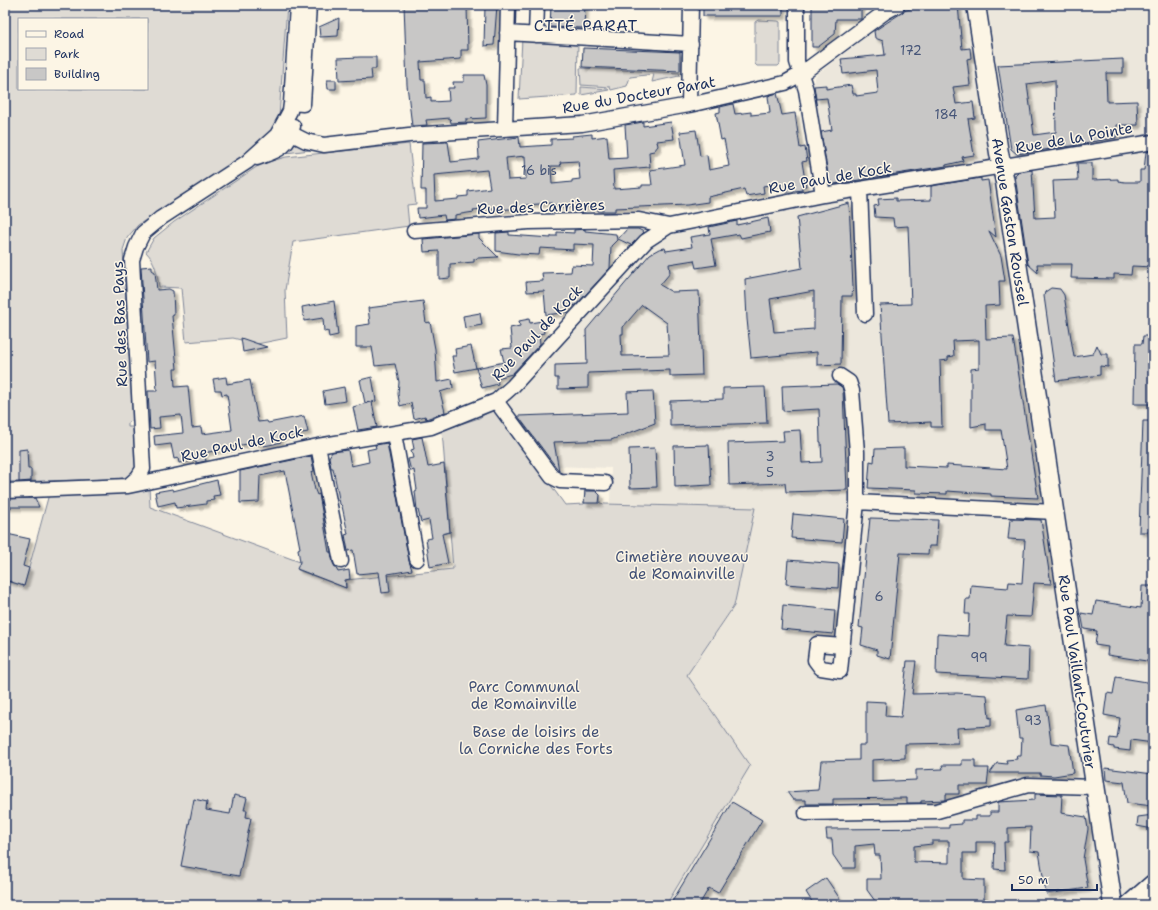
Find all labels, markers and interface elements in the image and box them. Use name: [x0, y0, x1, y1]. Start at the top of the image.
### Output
district label: CITÉ PARAT: [534, 15, 638, 36]
legend: [18, 18, 148, 90]
text: Road: [54, 26, 85, 42]
house number: 172: [900, 42, 922, 59]
text: Park: [54, 46, 80, 62]
text: Building: [54, 66, 100, 82]
street label: Rue du Docteur Parat: [561, 72, 717, 118]
house number: 184: [935, 106, 957, 123]
street label: Rue de la Pointe: [1014, 118, 1134, 158]
street label: Avenue Gaston Roussel: [987, 137, 1033, 308]
street label: Rue Paul de Kock: [767, 157, 893, 199]
house number: 16 bis: [521, 162, 557, 179]
street label: Rue des Carrières: [477, 195, 605, 219]
street label: Rue des Bas Pays: [108, 261, 132, 387]
street label: Rue Paul de Kock: [487, 281, 587, 385]
street label: Rue Paul de Kock: [179, 421, 305, 467]
house number: 3: [765, 448, 775, 465]
house number: 5: [766, 464, 774, 481]
park label: Cimetière nouveau de Romainville: [615, 547, 749, 584]
street label: Rue Paul Vaillant-Couturier: [1053, 574, 1101, 770]
house number: 6: [874, 588, 884, 605]
house number: 99: [970, 649, 988, 666]
park label: Parc Communal de Romainville: [468, 677, 580, 714]
house number: 93: [1024, 712, 1042, 729]
park label: Base de loisirs de la Corniche des Forts: [459, 722, 613, 759]
scale bar: [1012, 866, 1097, 892]
text: 50 m: [1018, 872, 1048, 888]

